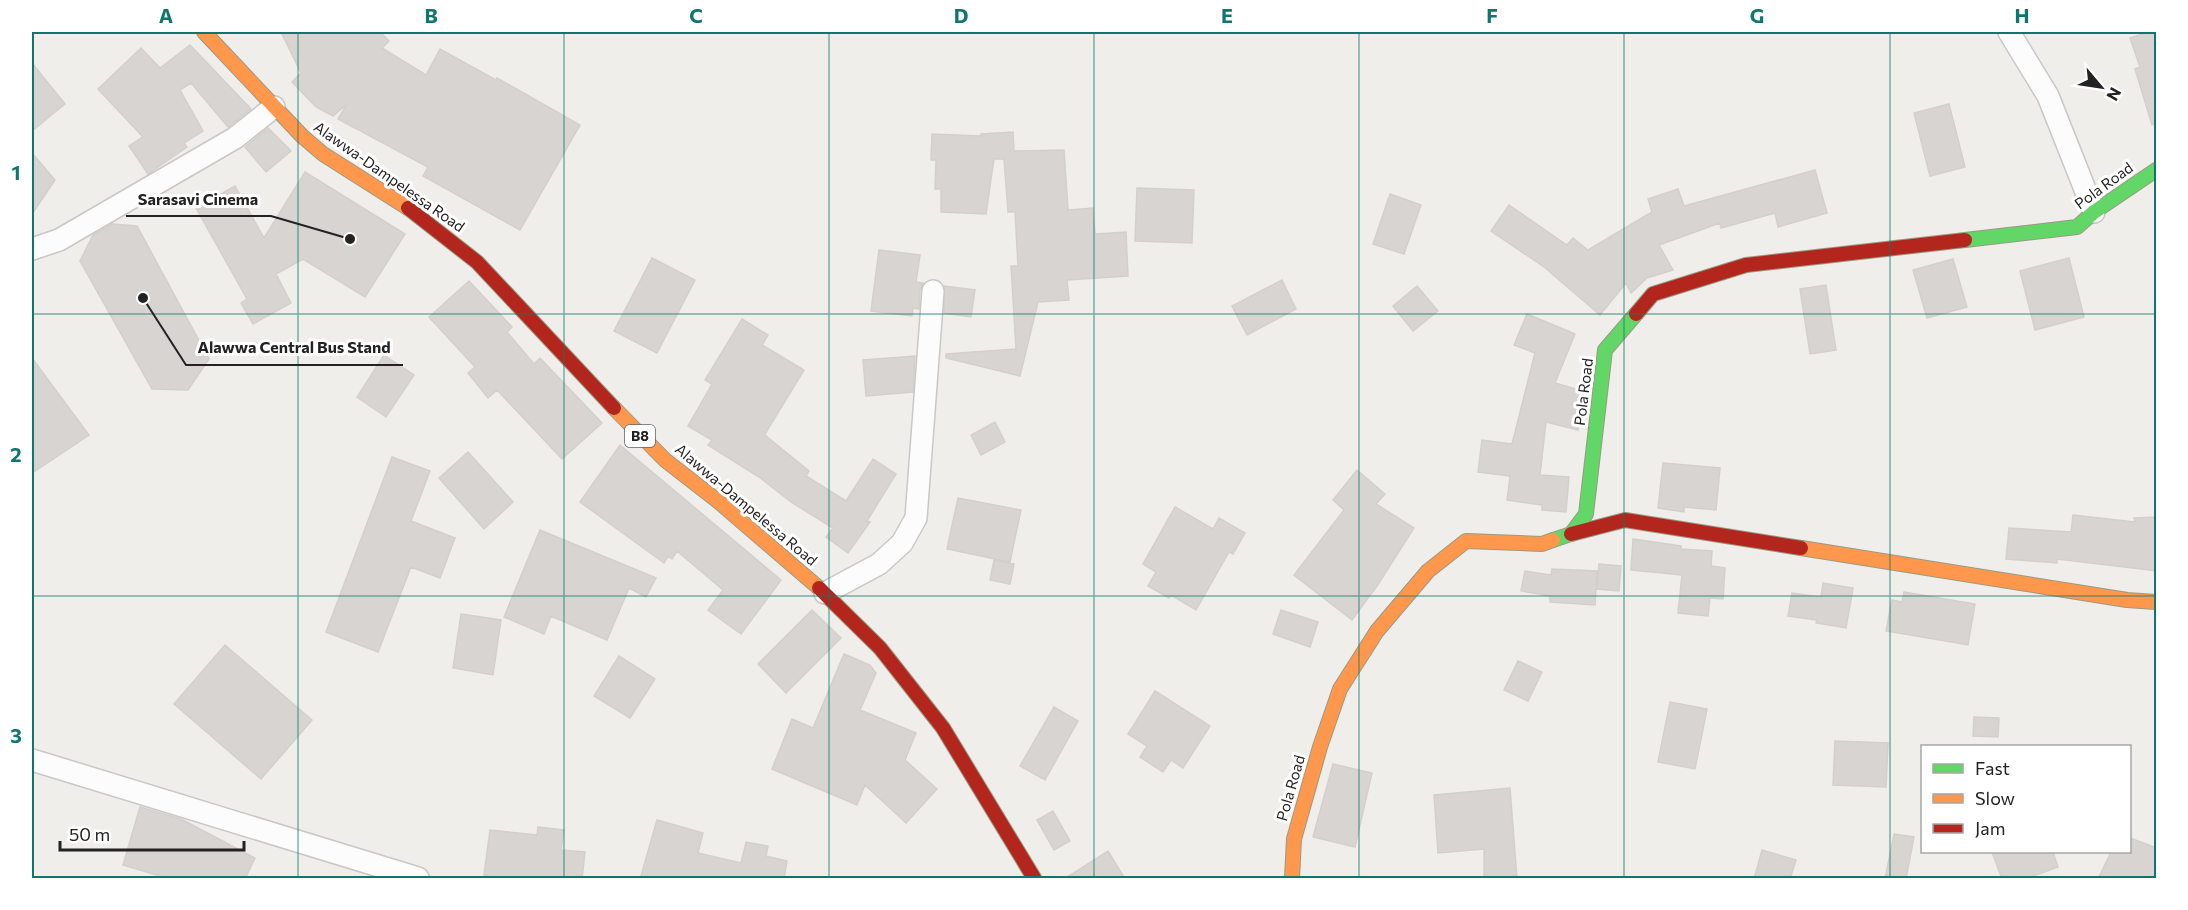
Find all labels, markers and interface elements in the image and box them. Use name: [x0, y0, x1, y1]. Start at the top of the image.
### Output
text: A: [159, 3, 173, 27]
text: B: [424, 3, 438, 27]
text: C: [689, 3, 703, 27]
text: D: [954, 3, 968, 27]
text: E: [1221, 3, 1233, 27]
text: F: [1486, 3, 1498, 27]
text: G: [1750, 3, 1764, 27]
text: H: [2015, 3, 2030, 27]
north arrow: [2071, 57, 2131, 117]
text: N: [2103, 85, 2126, 104]
street label: Alawwa-Dampelessa Road: [311, 117, 468, 235]
street label: Pola Road: [2071, 158, 2136, 212]
text: 1: [11, 160, 21, 184]
callout: Sarasavi Cinema: [126, 182, 271, 216]
text: Sarasavi Cinema: [138, 189, 258, 208]
callout: Alawwa Central Bus Stand: [186, 331, 403, 365]
text: Alawwa Central Bus Stand: [197, 337, 391, 356]
street label: Pola Road: [1570, 357, 1596, 427]
road number: B8: [625, 425, 655, 447]
street label: Alawwa-Dampelessa Road: [672, 440, 821, 569]
text: 2: [10, 442, 22, 466]
text: 3: [10, 723, 22, 747]
legend: [1921, 745, 2131, 853]
street label: Pola Road: [1272, 753, 1308, 823]
text: Fast: [1975, 757, 2010, 779]
text: Slow: [1975, 787, 2015, 809]
scale bar: [60, 814, 244, 852]
text: Jam: [1975, 817, 2005, 839]
text: 50 m: [69, 823, 110, 845]

